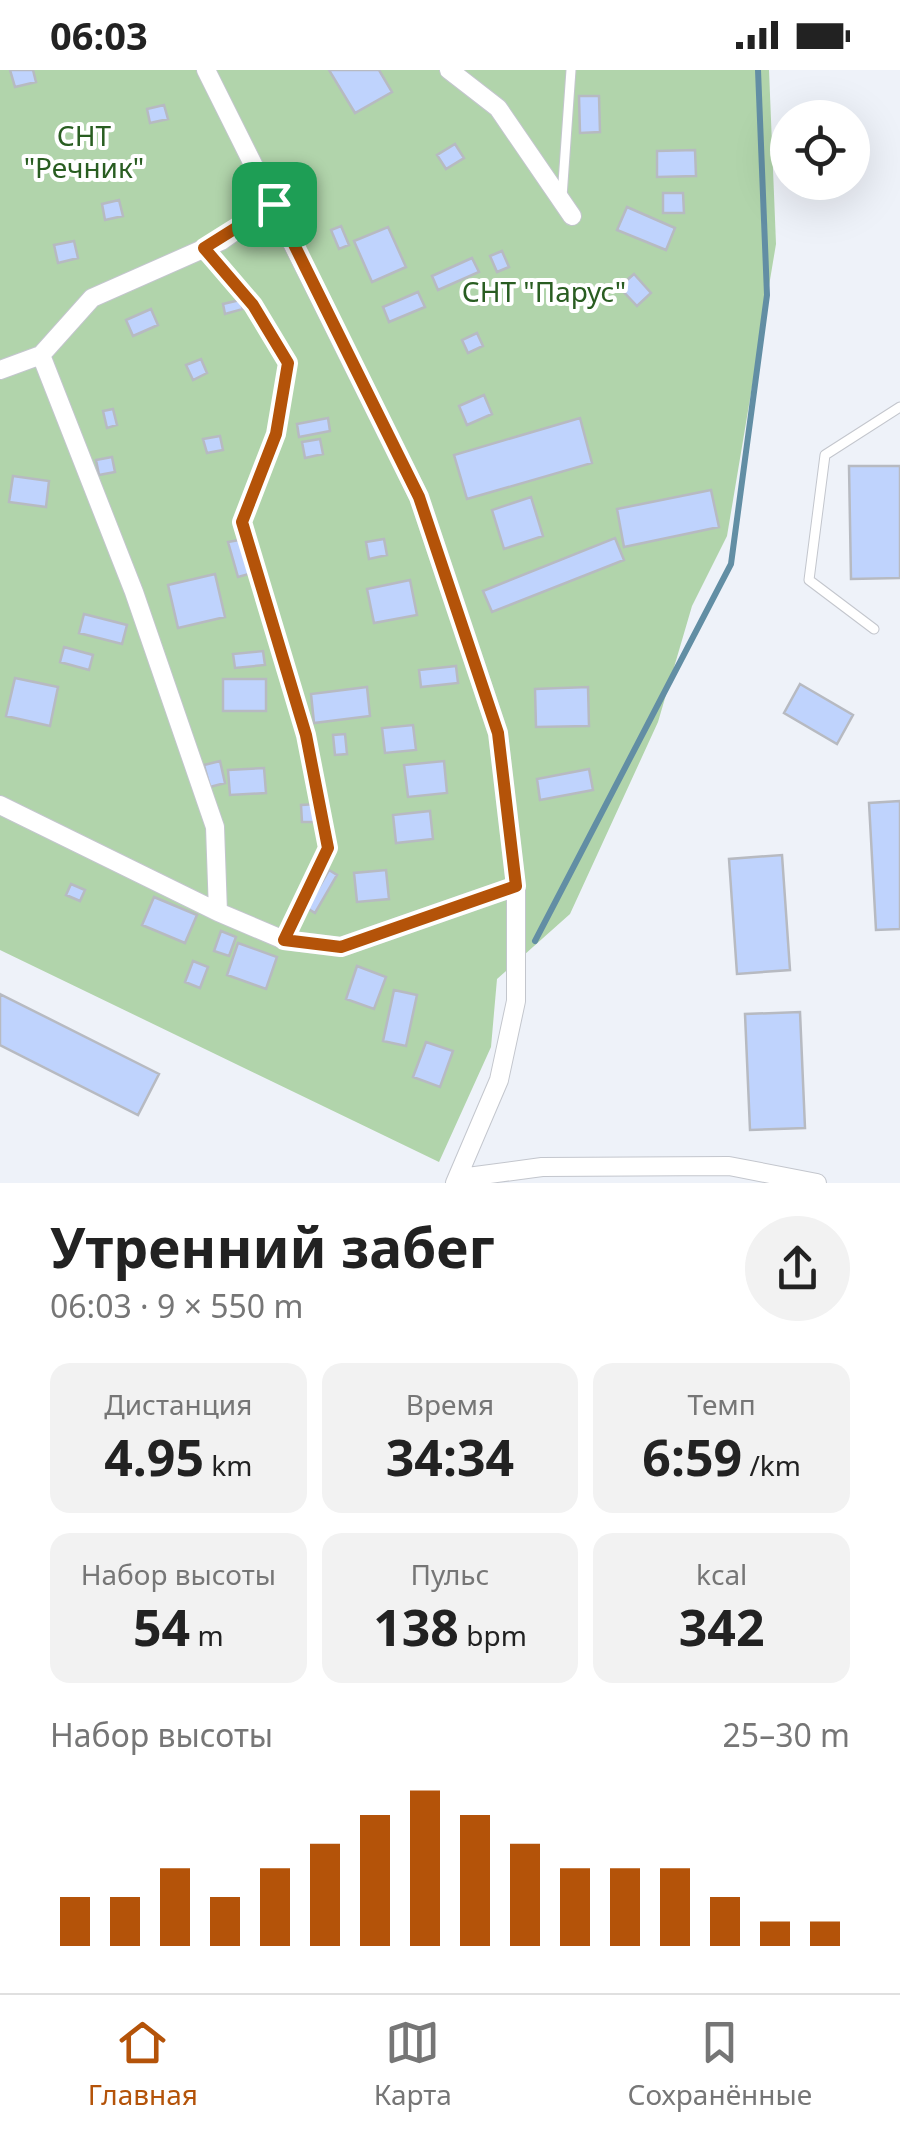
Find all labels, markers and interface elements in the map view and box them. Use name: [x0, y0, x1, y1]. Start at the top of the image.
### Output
text: 06:03: [50, 9, 148, 61]
map controls: [770, 100, 870, 200]
button: locate: [770, 100, 870, 200]
park label: СНТ "Речник": [24, 116, 144, 186]
pin: [232, 162, 317, 247]
icon: arrive: [247, 177, 302, 232]
park label: СНТ "Парус": [462, 272, 626, 310]
text: Утренний забег: [50, 1209, 495, 1284]
button: share: [745, 1216, 850, 1321]
text: 06:03 · 9 × 550 m: [50, 1284, 303, 1327]
text: Дистанция: [104, 1385, 252, 1423]
text: Время: [406, 1385, 494, 1423]
text: Темп: [687, 1385, 756, 1423]
text: 4.95: [104, 1423, 204, 1491]
text: 34:34: [386, 1423, 514, 1491]
text: 6:59: [642, 1423, 742, 1491]
text: km: [204, 1446, 252, 1484]
text: /km: [742, 1446, 801, 1484]
text: Набор высоты: [81, 1555, 276, 1593]
text: Пульс: [411, 1555, 489, 1593]
text: kcal: [696, 1555, 747, 1593]
text: 54: [133, 1593, 190, 1661]
text: 138: [373, 1593, 459, 1661]
text: 342: [679, 1593, 765, 1661]
text: m: [190, 1616, 224, 1654]
text: bpm: [459, 1616, 527, 1654]
text: Набор высоты: [50, 1713, 273, 1756]
text: 25–30 m: [723, 1713, 850, 1756]
tab: Главная: [88, 2015, 198, 2113]
tab: Карта: [374, 2015, 452, 2113]
tab: Сохранённые: [628, 2015, 812, 2113]

